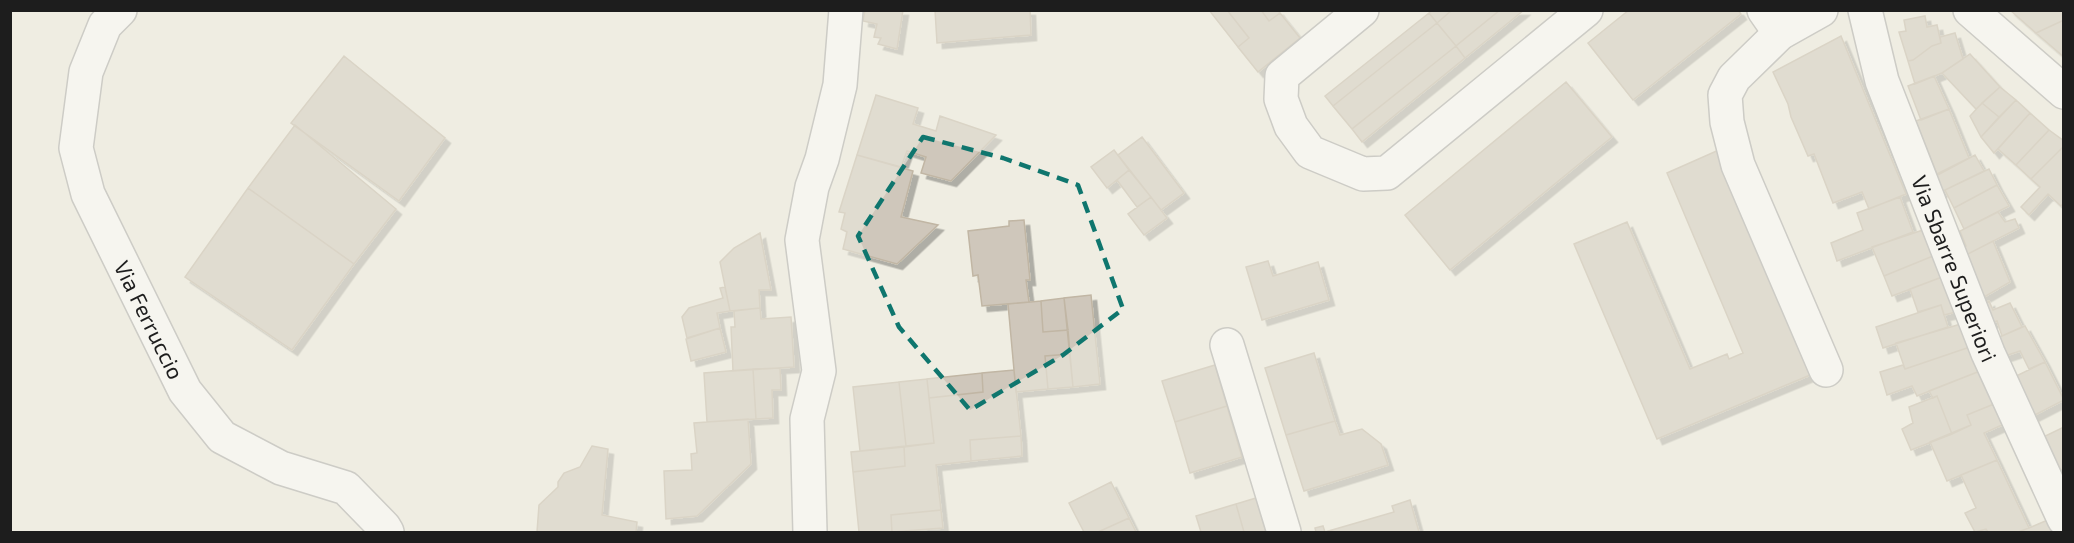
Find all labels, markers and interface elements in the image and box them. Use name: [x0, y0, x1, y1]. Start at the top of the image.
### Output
street label: Via Sbarre Superiori: [1907, 172, 2003, 366]
street label: Via Ferruccio: [110, 256, 190, 383]

